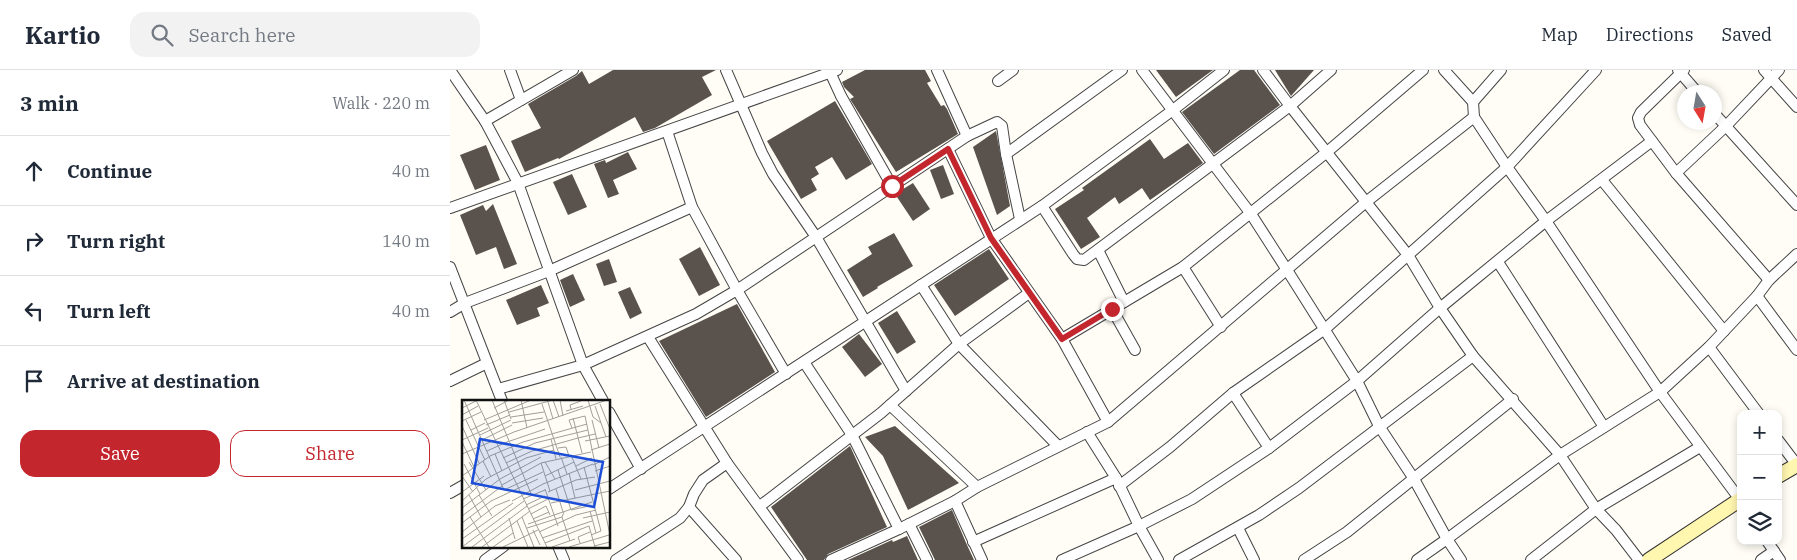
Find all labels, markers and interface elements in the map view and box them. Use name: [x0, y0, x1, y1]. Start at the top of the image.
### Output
search box: [130, 12, 480, 57]
text: Kartio: [25, 19, 100, 51]
icon: search: [148, 21, 176, 49]
text: Search here: [188, 23, 295, 47]
text: Map: [1541, 23, 1578, 46]
text: Directions: [1606, 23, 1694, 46]
text: Saved: [1722, 23, 1772, 46]
north arrow: [1677, 85, 1722, 130]
text: 3 min: [20, 89, 79, 117]
text: Walk · 220 m: [332, 93, 430, 113]
icon: ahead: [20, 157, 48, 185]
text: Continue: [67, 159, 152, 183]
text: 40 m: [392, 161, 430, 181]
route start: [881, 175, 904, 198]
icon: right: [20, 227, 48, 255]
text: Turn right: [67, 229, 165, 253]
text: 140 m: [382, 231, 430, 251]
icon: left: [20, 297, 48, 325]
route end: [1101, 298, 1124, 321]
text: Turn left: [67, 299, 150, 323]
text: 40 m: [392, 301, 430, 321]
icon: arrive: [20, 367, 48, 395]
text: Arrive at destination: [67, 369, 260, 393]
inset map: [462, 400, 610, 548]
map controls: [1737, 410, 1782, 545]
button: +: [1737, 410, 1782, 455]
button: Save: [20, 430, 220, 477]
button: Share: [230, 430, 430, 477]
button: −: [1737, 455, 1782, 500]
button: layers: [1737, 500, 1782, 545]

